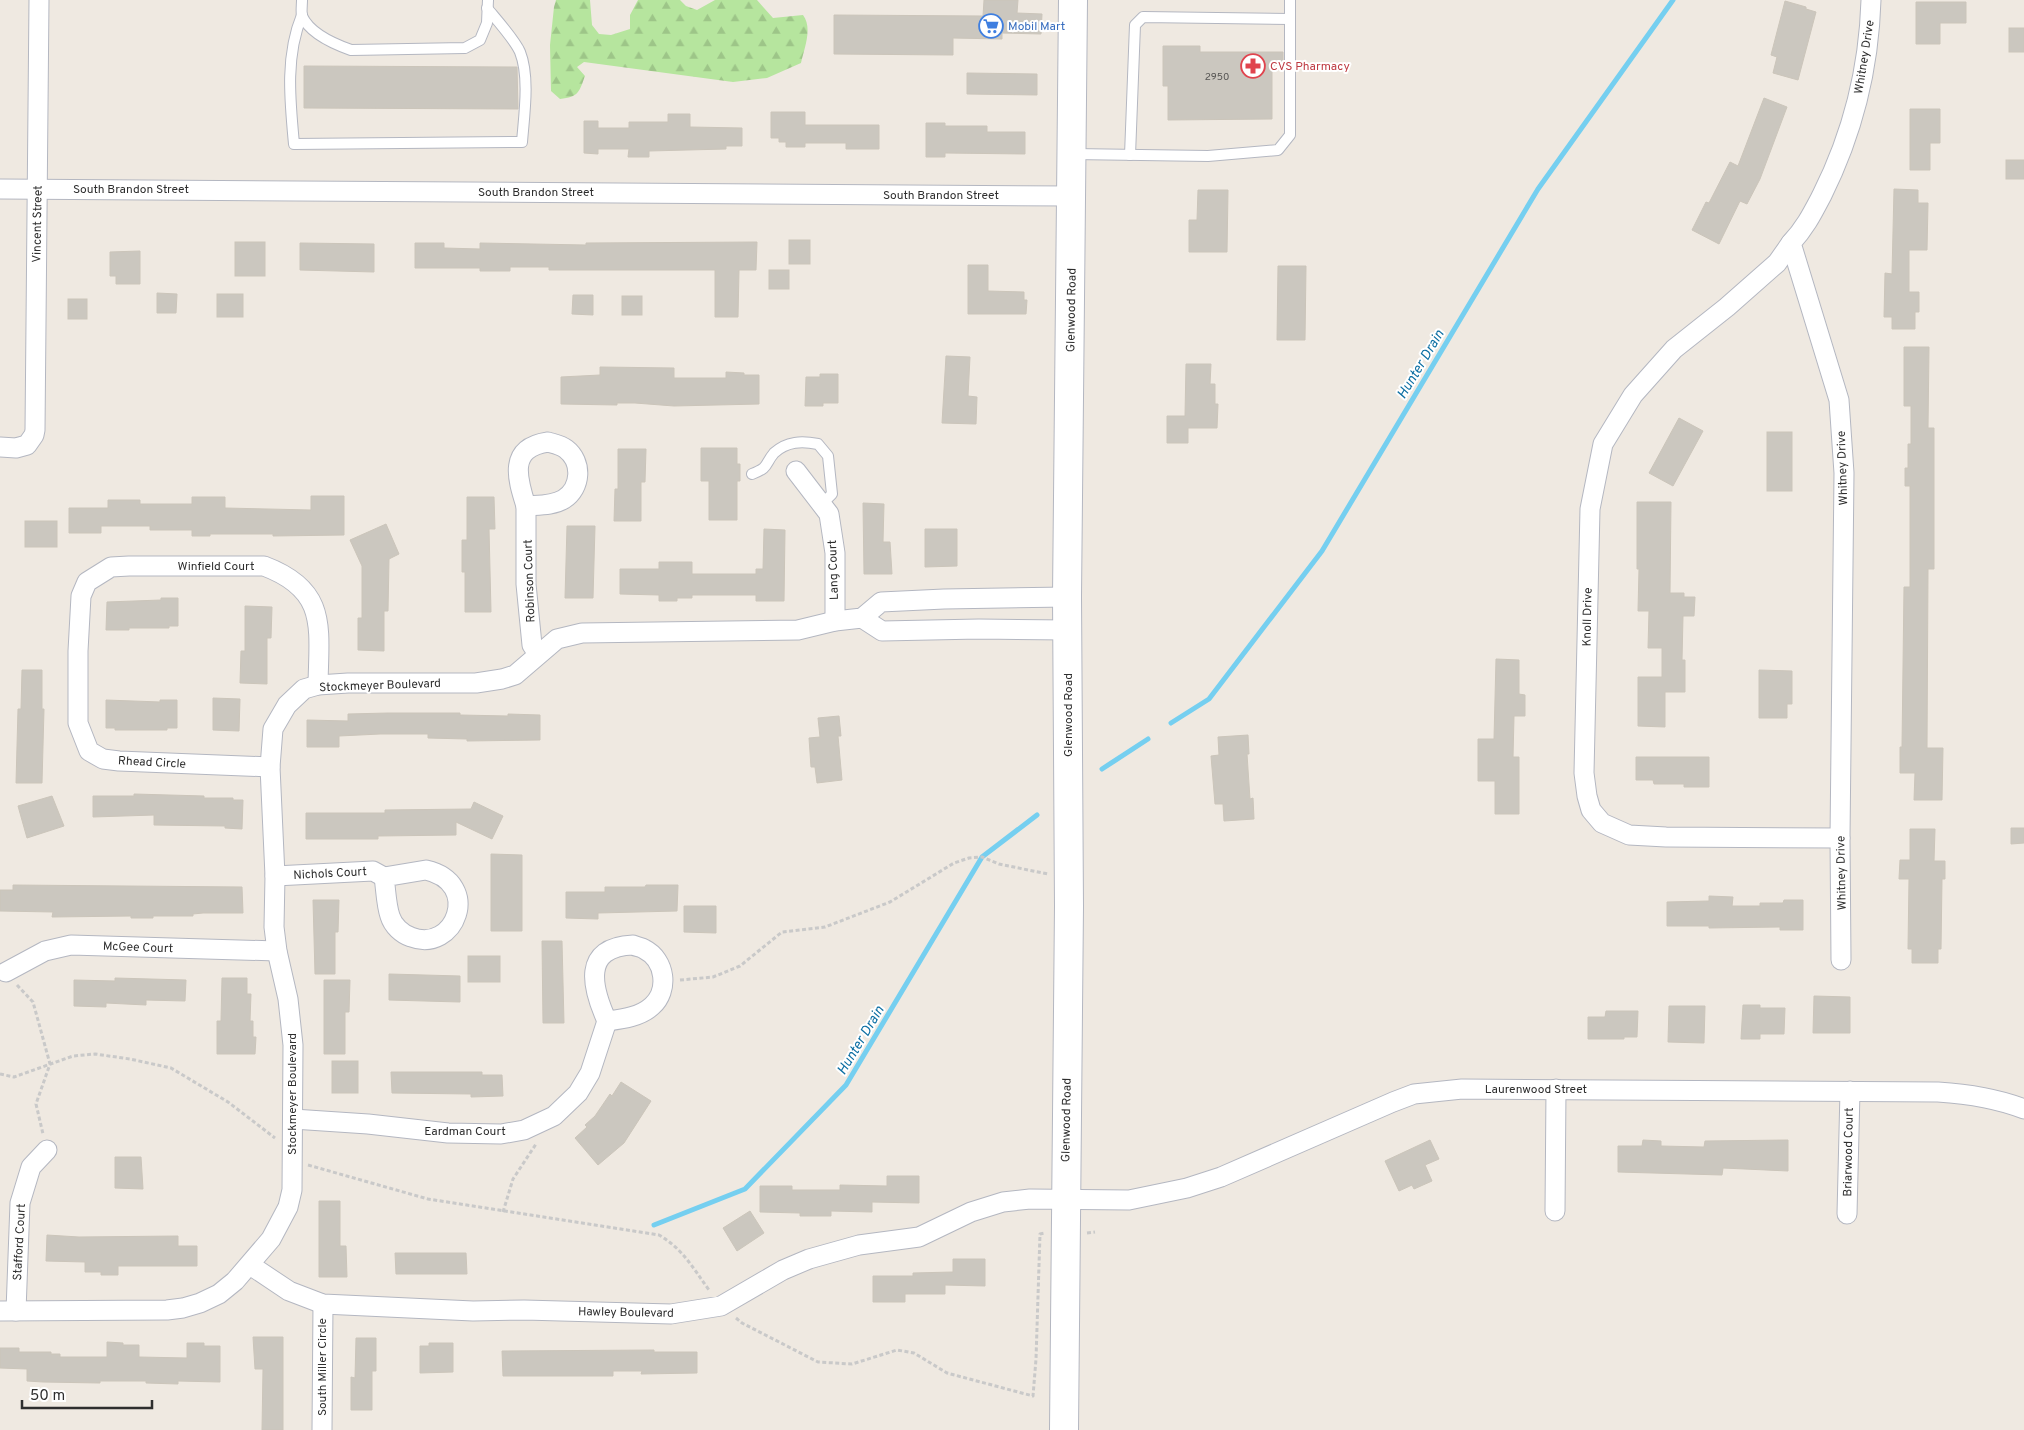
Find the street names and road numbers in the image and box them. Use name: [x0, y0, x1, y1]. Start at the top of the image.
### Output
street label: Whitney Drive: [1851, 19, 1879, 95]
street label: South Brandon Street: [73, 182, 189, 198]
street label: Vincent Street: [29, 185, 47, 263]
street label: South Brandon Street: [478, 185, 594, 201]
street label: South Brandon Street: [883, 188, 999, 204]
street label: Glenwood Road: [1063, 268, 1081, 352]
street label: Whitney Drive: [1834, 430, 1852, 506]
street label: Robinson Court: [521, 539, 539, 623]
street label: Lang Court: [825, 539, 843, 600]
street label: Winfield Court: [178, 559, 254, 575]
street label: Knoll Drive: [1579, 587, 1597, 647]
street label: Glenwood Road: [1061, 673, 1077, 757]
street label: Stockmeyer Boulevard: [319, 676, 441, 696]
street label: Rhead Circle: [117, 753, 186, 773]
street label: Whitney Drive: [1833, 835, 1851, 910]
street label: Nichols Court: [293, 864, 367, 884]
street label: McGee Court: [103, 939, 173, 957]
street label: Stockmeyer Boulevard: [285, 1033, 301, 1155]
street label: Glenwood Road: [1058, 1078, 1076, 1162]
street label: Laurenwood Street: [1485, 1082, 1587, 1098]
street label: Briarwood Court: [1840, 1107, 1858, 1197]
street label: Eardman Court: [424, 1124, 506, 1140]
street label: Stafford Court: [10, 1203, 30, 1281]
street label: Hawley Boulevard: [578, 1304, 674, 1322]
street label: South Miller Circle: [315, 1318, 331, 1416]

